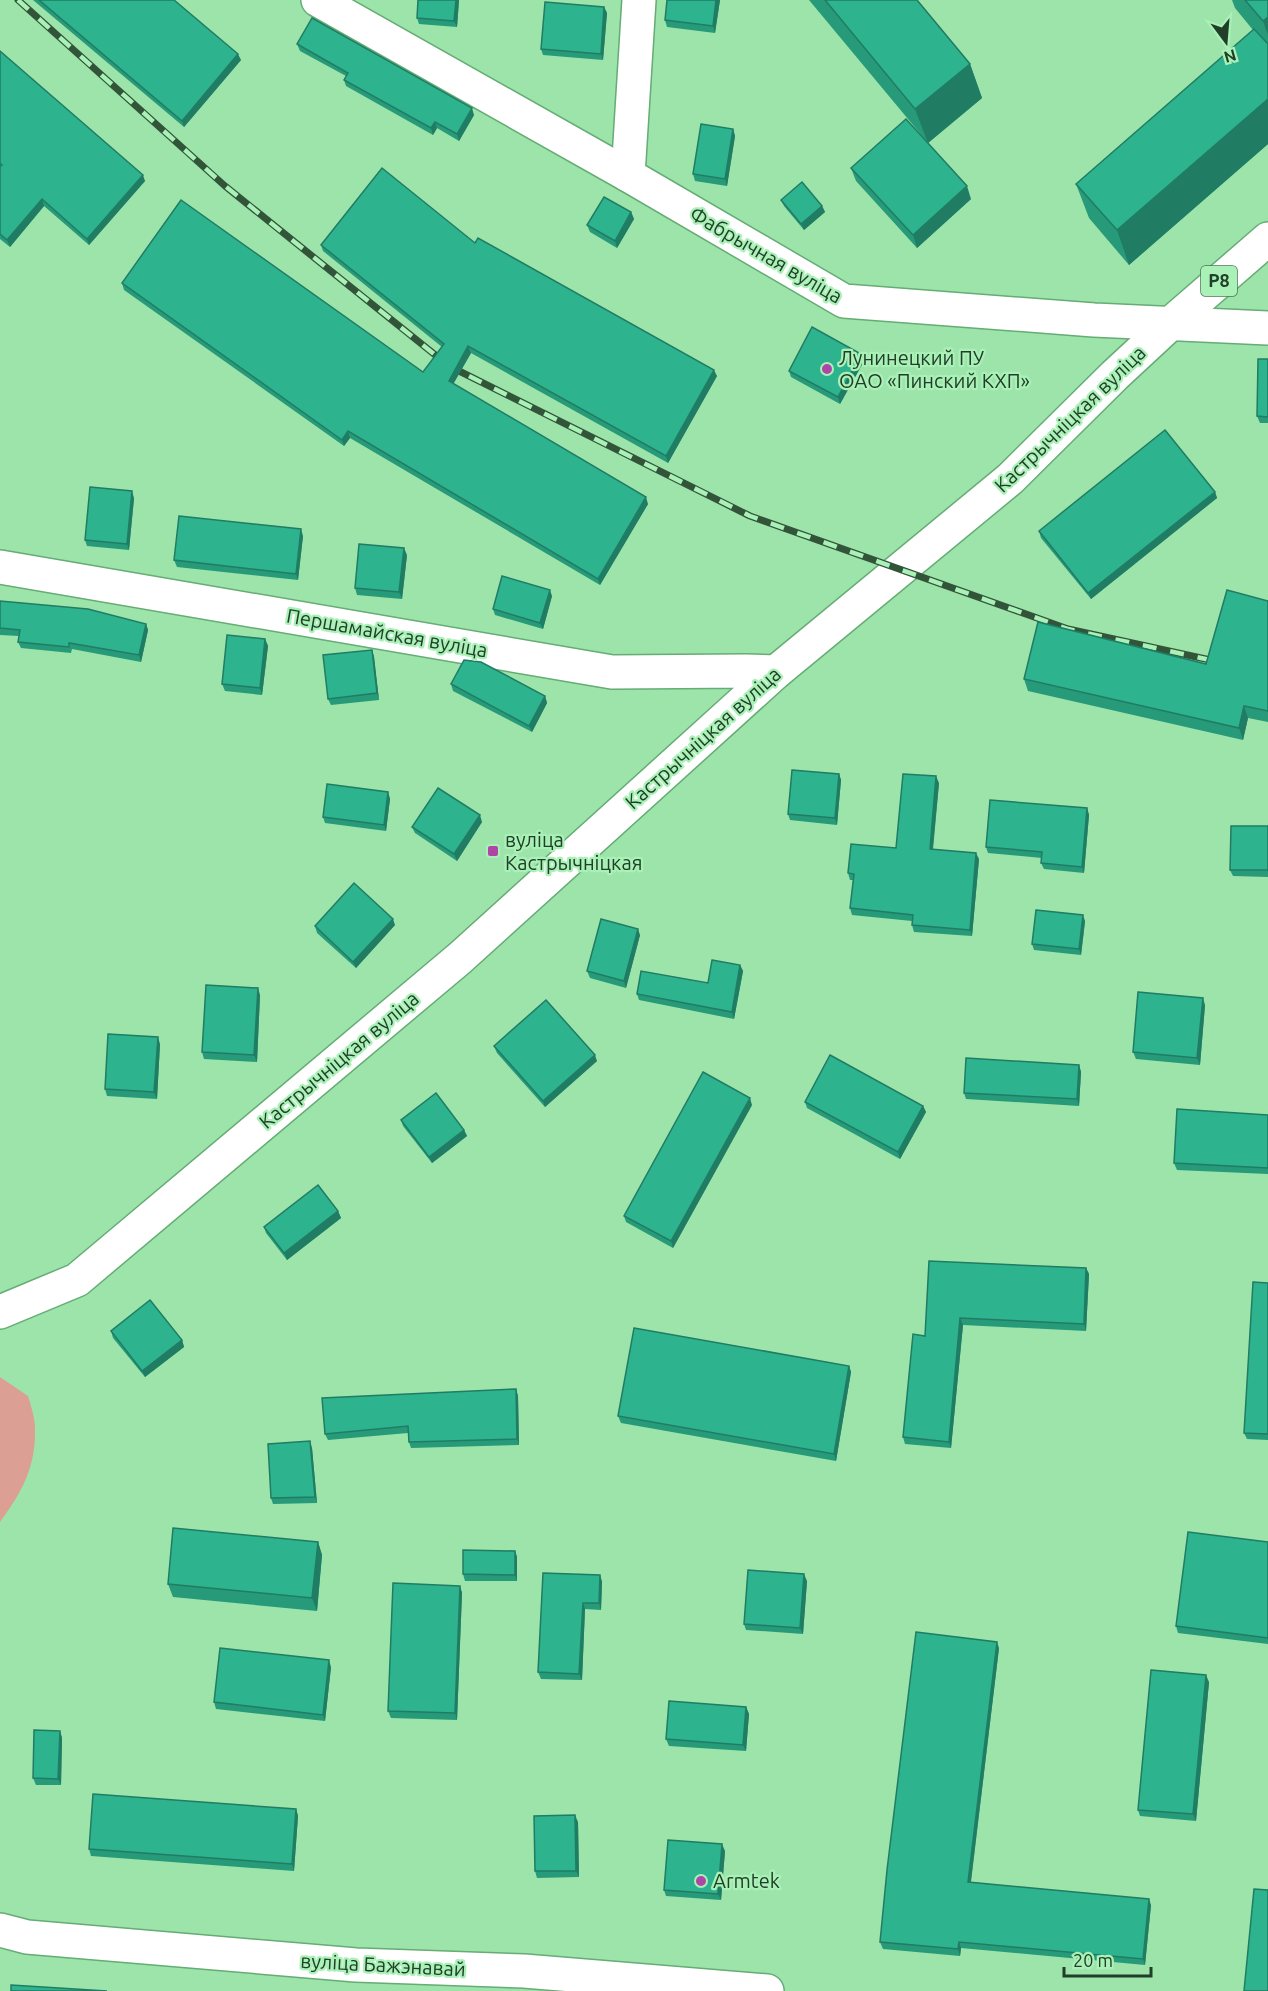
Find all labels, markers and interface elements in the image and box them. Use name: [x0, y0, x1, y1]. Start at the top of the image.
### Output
north arrow: [1196, 12, 1256, 72]
text: N: [1222, 46, 1238, 67]
street label: Фабрычная вуліца: [686, 202, 847, 308]
road number: Р8: [1201, 266, 1237, 296]
street label: Кастрычніцкая вуліца: [989, 341, 1150, 497]
place label: Лунинецкий ПУ ОАО «Пинский КХП»: [839, 346, 1030, 392]
marker: Лунинецкий ПУ ОАО «Пинский КХП»: [820, 362, 834, 376]
street label: Першамайская вуліца: [285, 603, 489, 662]
street label: Кастрычніцкая вуліца: [620, 662, 785, 813]
place label: вуліца Кастрычніцкая: [505, 828, 642, 874]
marker: вуліца Кастрычніцкая: [486, 844, 500, 858]
street label: Кастрычніцкая вуліца: [254, 986, 423, 1133]
place label: Armtek: [713, 1869, 780, 1892]
marker: Armtek: [694, 1874, 708, 1888]
scale bar: [1064, 1940, 1151, 1978]
street label: вуліца Бажэнавай: [300, 1949, 466, 1980]
text: 20 m: [1073, 1950, 1113, 1970]

